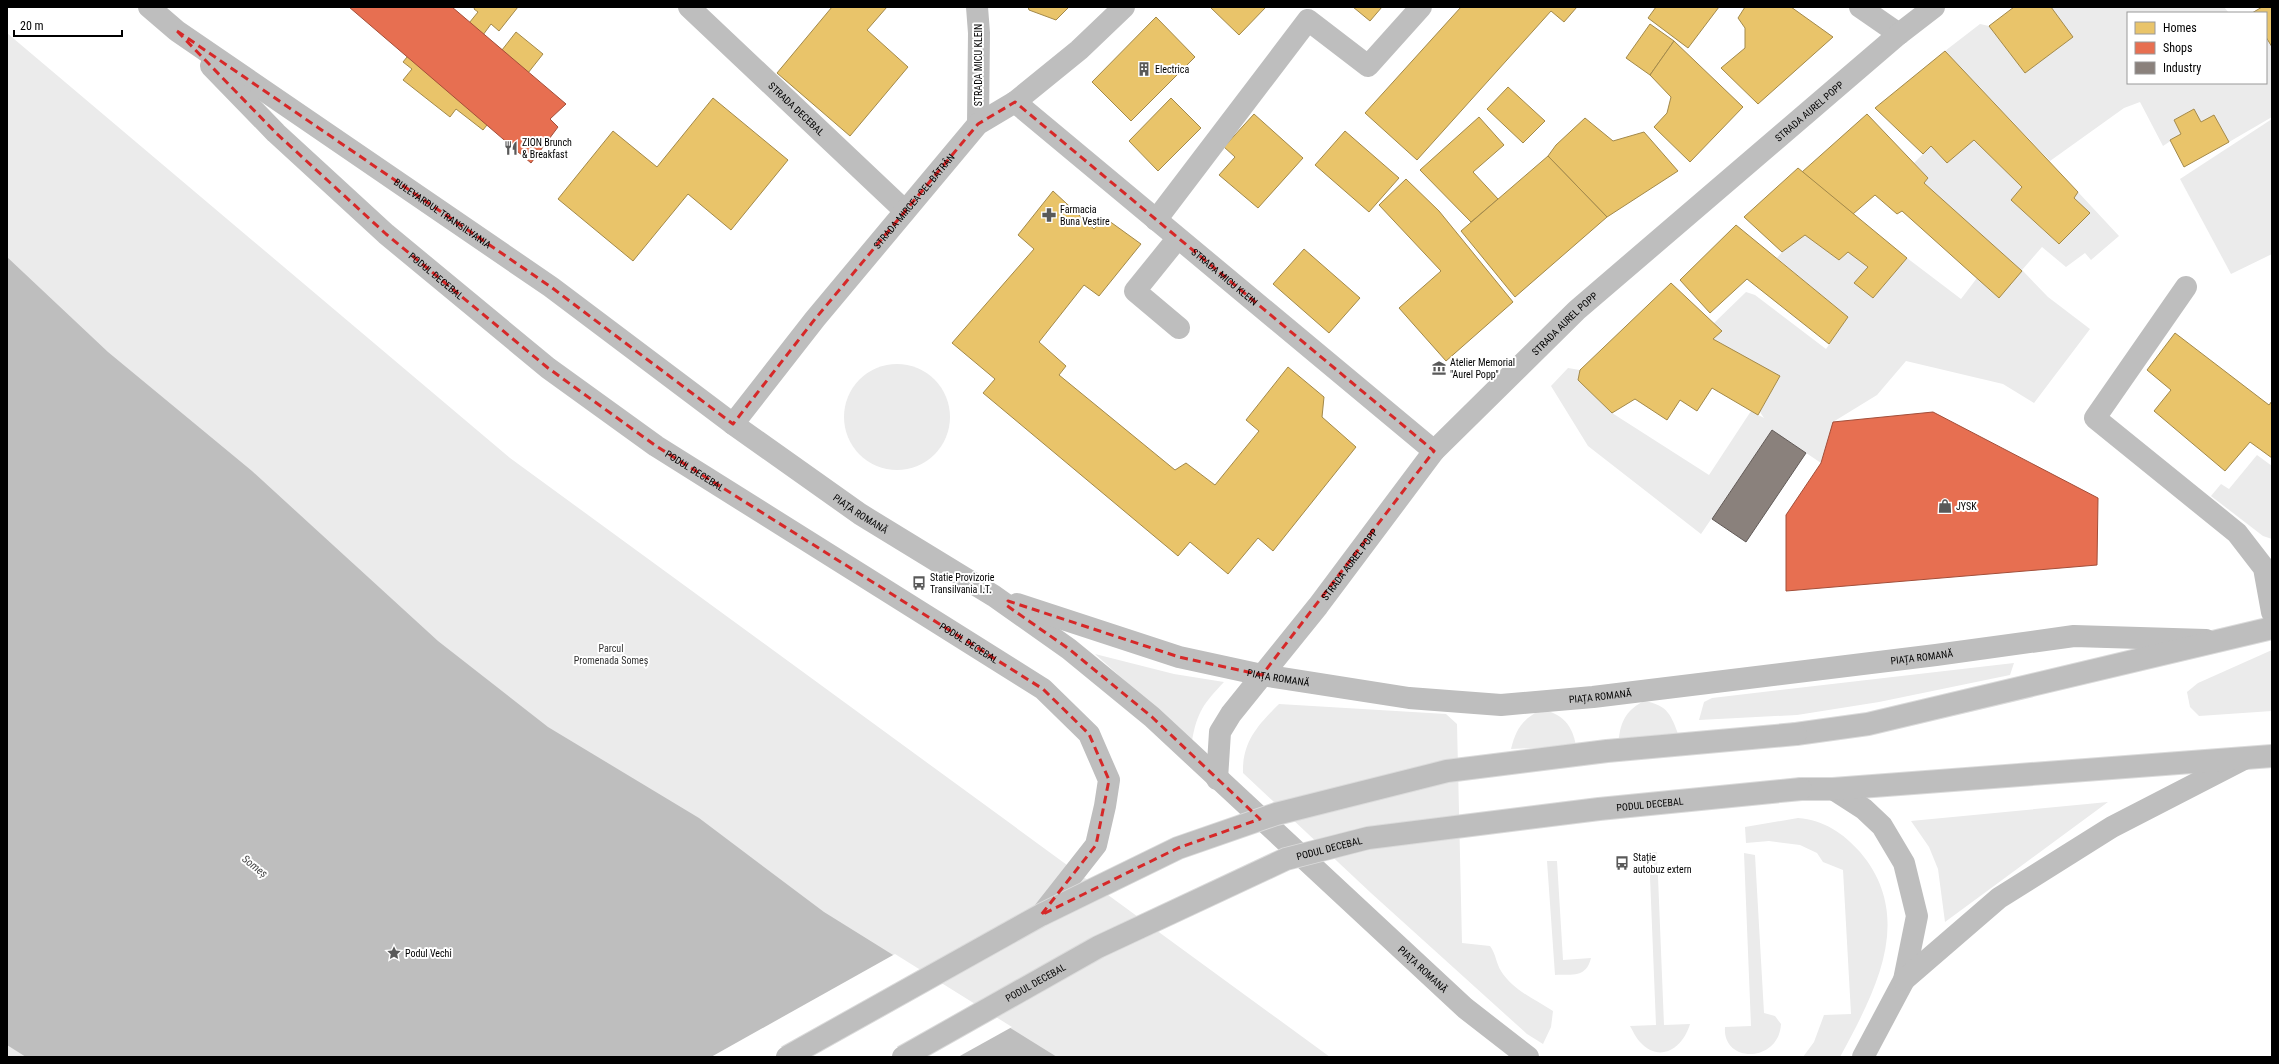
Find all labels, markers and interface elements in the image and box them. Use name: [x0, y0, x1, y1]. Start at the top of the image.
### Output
scale bar: [14, 12, 122, 38]
legend: [2127, 12, 2267, 84]
text: 20 m: [20, 19, 44, 33]
text: Homes: [2163, 21, 2197, 35]
street label: STRADA MICU KLEIN: [973, 24, 984, 106]
text: Shops: [2163, 41, 2192, 55]
building icon: Electrica: [1136, 61, 1152, 77]
text: Industry: [2163, 61, 2201, 75]
place label: Electrica: [1155, 64, 1189, 75]
street label: STRADA AUREL POPP: [1773, 79, 1846, 144]
street label: STRADA DECEBAL: [766, 80, 827, 138]
place label: ZION Brunch & Breakfast: [522, 137, 572, 160]
restaurant icon: ZION Brunch & Breakfast: [503, 140, 519, 156]
street label: STRADA MIRCEA CEL BĂTRÂN: [871, 152, 957, 251]
street label: BULEVARDUL TRANSILVANIA: [392, 176, 493, 251]
place label: Farmacia Buna Vestire: [1060, 204, 1110, 227]
pharmacy icon: Farmacia Buna Vestire: [1041, 207, 1057, 223]
street label: STRADA MICU KLEIN: [1189, 246, 1260, 308]
street label: PODUL DECEBAL: [407, 250, 466, 302]
street label: STRADA AUREL POPP: [1530, 290, 1600, 357]
place label: Atelier Memorial "Aurel Popp": [1450, 357, 1515, 380]
museum icon: Atelier Memorial "Aurel Popp": [1431, 360, 1447, 376]
street label: PODUL DECEBAL: [663, 448, 726, 493]
street label: PIAȚA ROMANĂ: [831, 492, 891, 536]
shop icon: JYSK: [1937, 498, 1953, 514]
place label: JYSK: [1956, 501, 1977, 512]
street label: STRADA AUREL POPP: [1319, 526, 1380, 602]
place label: Statie Provizorie Transilvania I.T.: [930, 572, 995, 595]
bus stop icon: Statie Provizorie Transilvania I.T.: [911, 575, 927, 591]
street label: PODUL DECEBAL: [938, 621, 1001, 666]
park label: Parcul Promenada Someș: [574, 643, 649, 667]
street label: PIAȚA ROMANĂ: [1890, 647, 1954, 667]
street label: PIAȚA ROMANĂ: [1246, 667, 1311, 688]
street label: PIAȚA ROMANĂ: [1568, 686, 1632, 705]
street label: PODUL DECEBAL: [1616, 796, 1684, 813]
street label: PODUL DECEBAL: [1295, 835, 1363, 862]
water label: Someș: [239, 852, 270, 880]
place label: Stație autobuz extern: [1633, 852, 1692, 875]
bus stop icon: Stație autobuz extern: [1614, 855, 1630, 871]
street label: PIAȚA ROMANĂ: [1396, 944, 1450, 995]
place icon: Podul Vechi: [386, 945, 402, 961]
place label: Podul Vechi: [405, 948, 452, 959]
street label: PODUL DECEBAL: [1004, 961, 1068, 1004]

